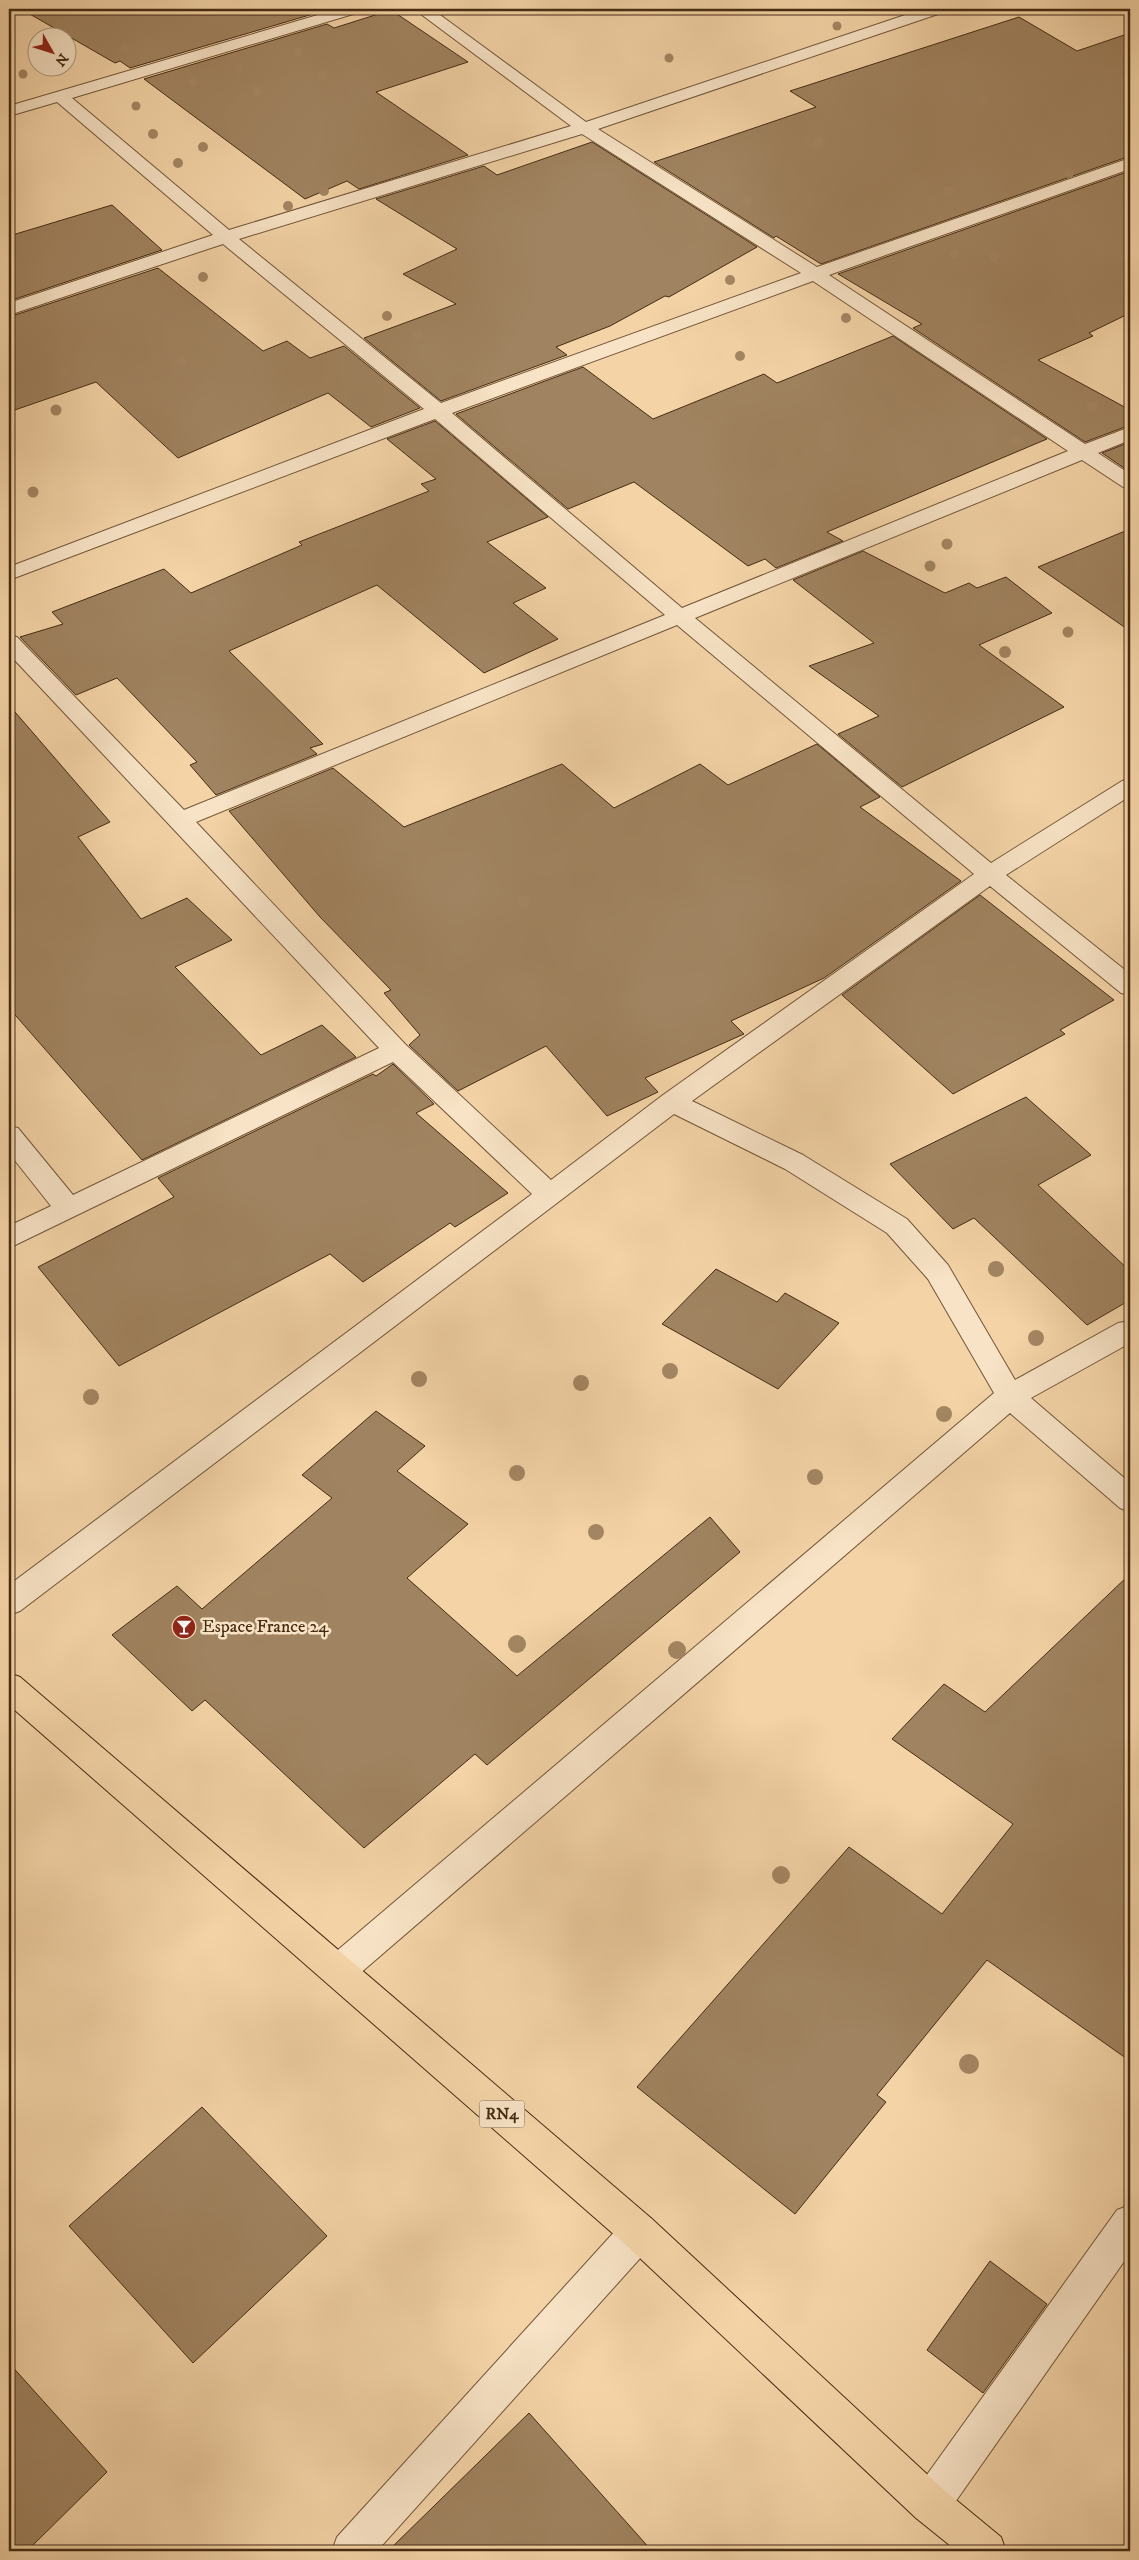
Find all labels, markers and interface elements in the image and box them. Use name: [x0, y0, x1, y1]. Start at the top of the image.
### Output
north arrow: [28, 28, 78, 78]
text: N: [50, 49, 72, 70]
bar icon: Espace France 24: [171, 1614, 197, 1640]
place label: Espace France 24: [202, 1616, 329, 1638]
road number: RN4: [480, 2100, 524, 2128]

